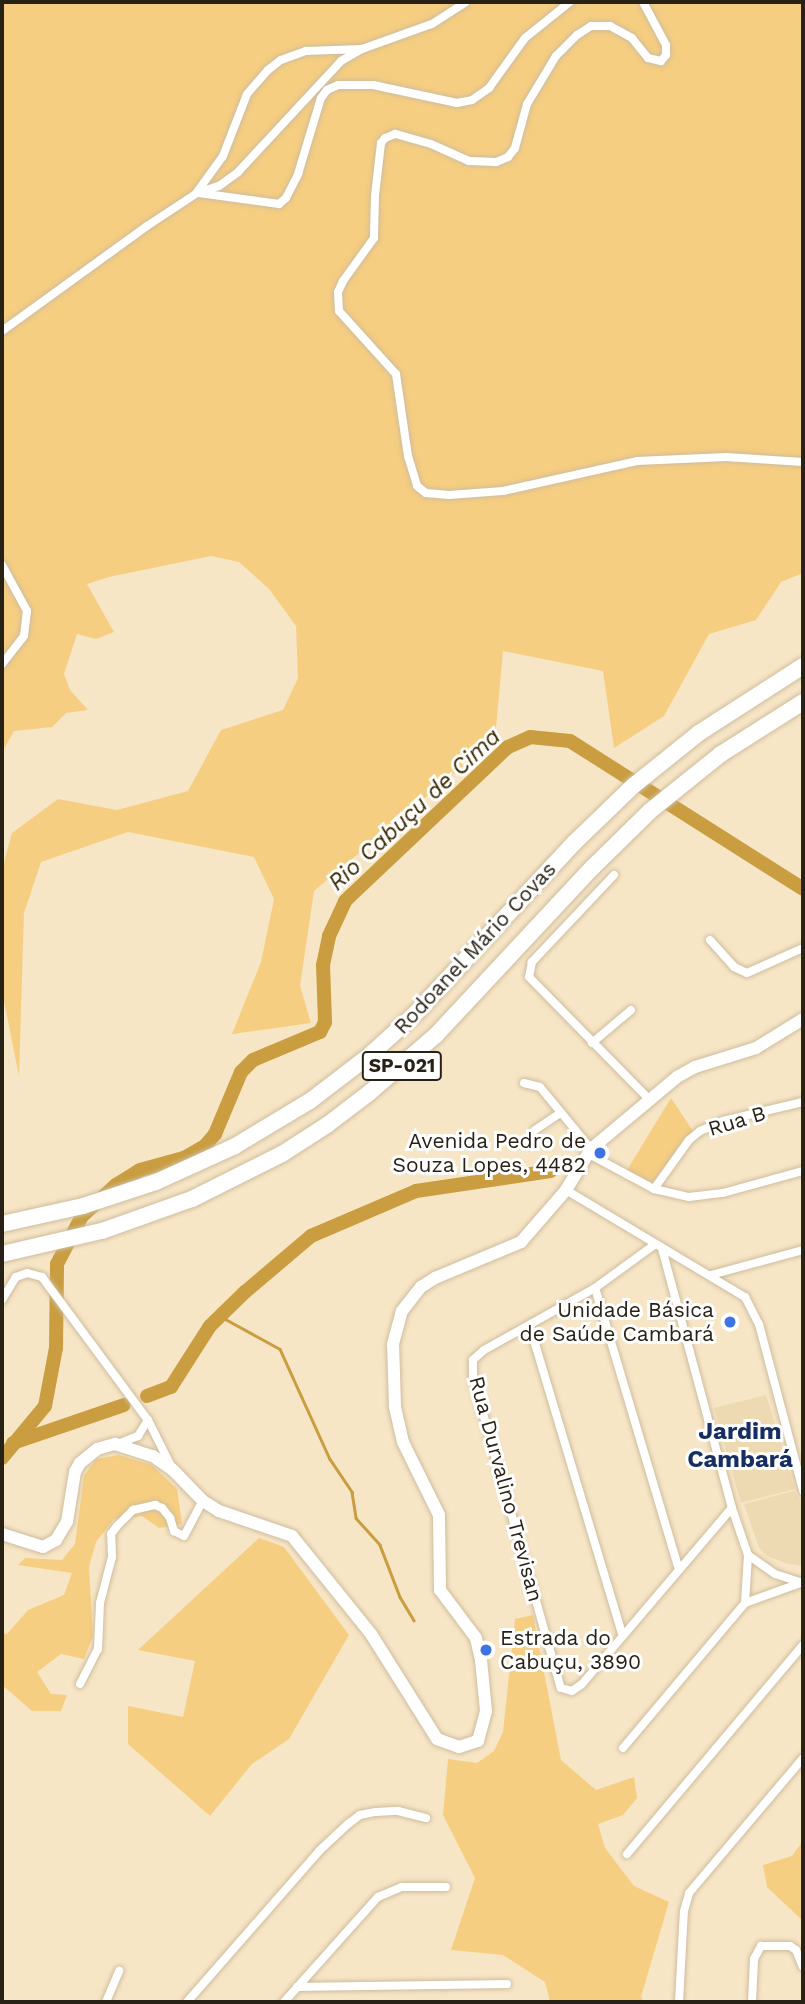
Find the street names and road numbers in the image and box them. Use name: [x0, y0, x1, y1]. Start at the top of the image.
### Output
street label: Rodoanel Mário Covas: [388, 856, 562, 1040]
road number: SP-021: [362, 1050, 442, 1082]
street label: Rua B: [705, 1100, 769, 1142]
street label: Rua Durvalino Trevisan: [464, 1373, 548, 1605]

